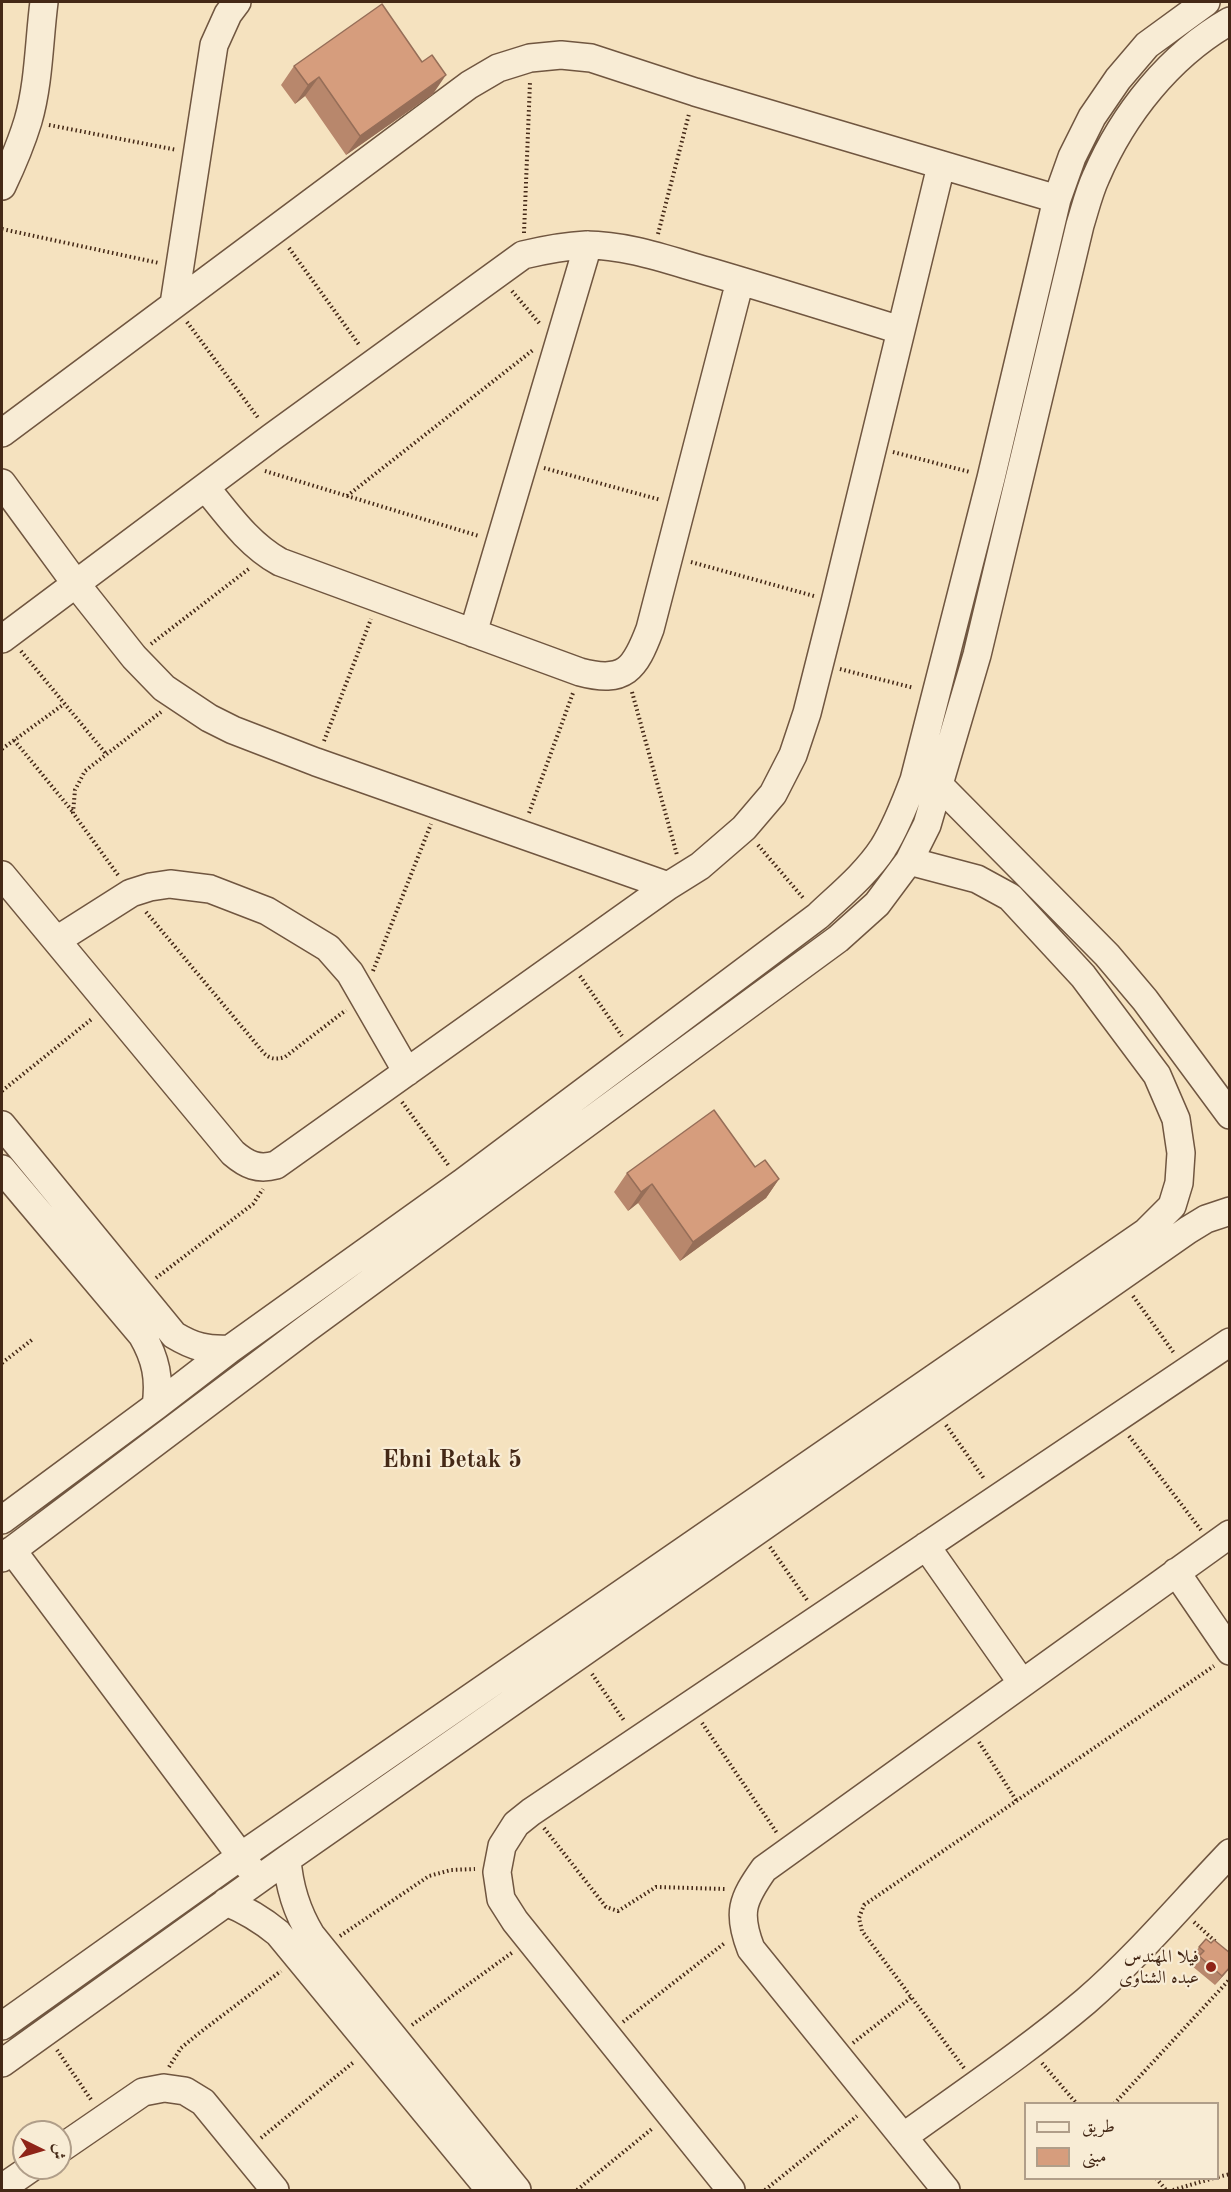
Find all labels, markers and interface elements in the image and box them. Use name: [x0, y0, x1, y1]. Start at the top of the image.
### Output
district label: Ebni Betak 5: [382, 1447, 522, 1475]
place label: فيلا المهندس عبده الشناوى: [1119, 1946, 1199, 1988]
marker: فيلا المهندس عبده الشناوى: [1204, 1960, 1218, 1974]
legend: [1024, 2102, 1219, 2180]
text: طريق: [1082, 2118, 1115, 2136]
north arrow: [12, 2120, 72, 2180]
text: ش: [49, 2143, 67, 2160]
text: مبنى: [1082, 2148, 1107, 2166]

